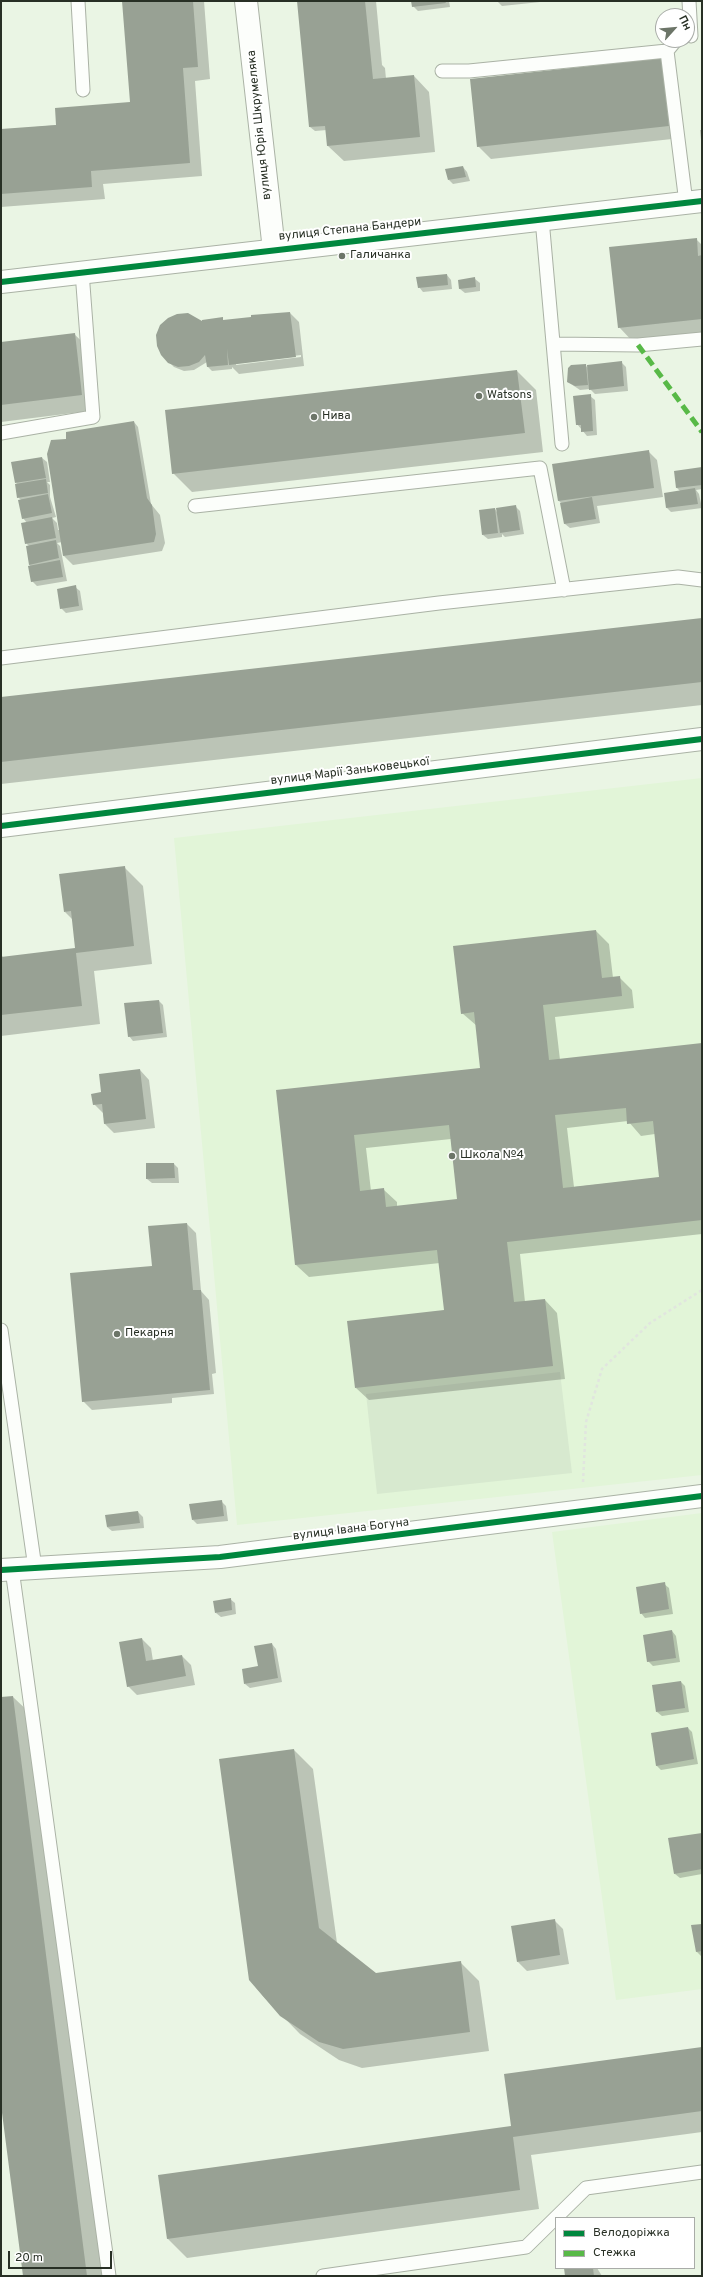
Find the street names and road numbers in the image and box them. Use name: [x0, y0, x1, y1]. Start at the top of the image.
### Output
street label: вулиця Юрія Шкрумеляка: [245, 49, 275, 201]
street label: вулиця Степана Бандери: [278, 215, 422, 245]
street label: вулиця Марії Заньковецької: [270, 755, 430, 789]
street label: вулиця Івана Богуна: [292, 1516, 410, 1544]

